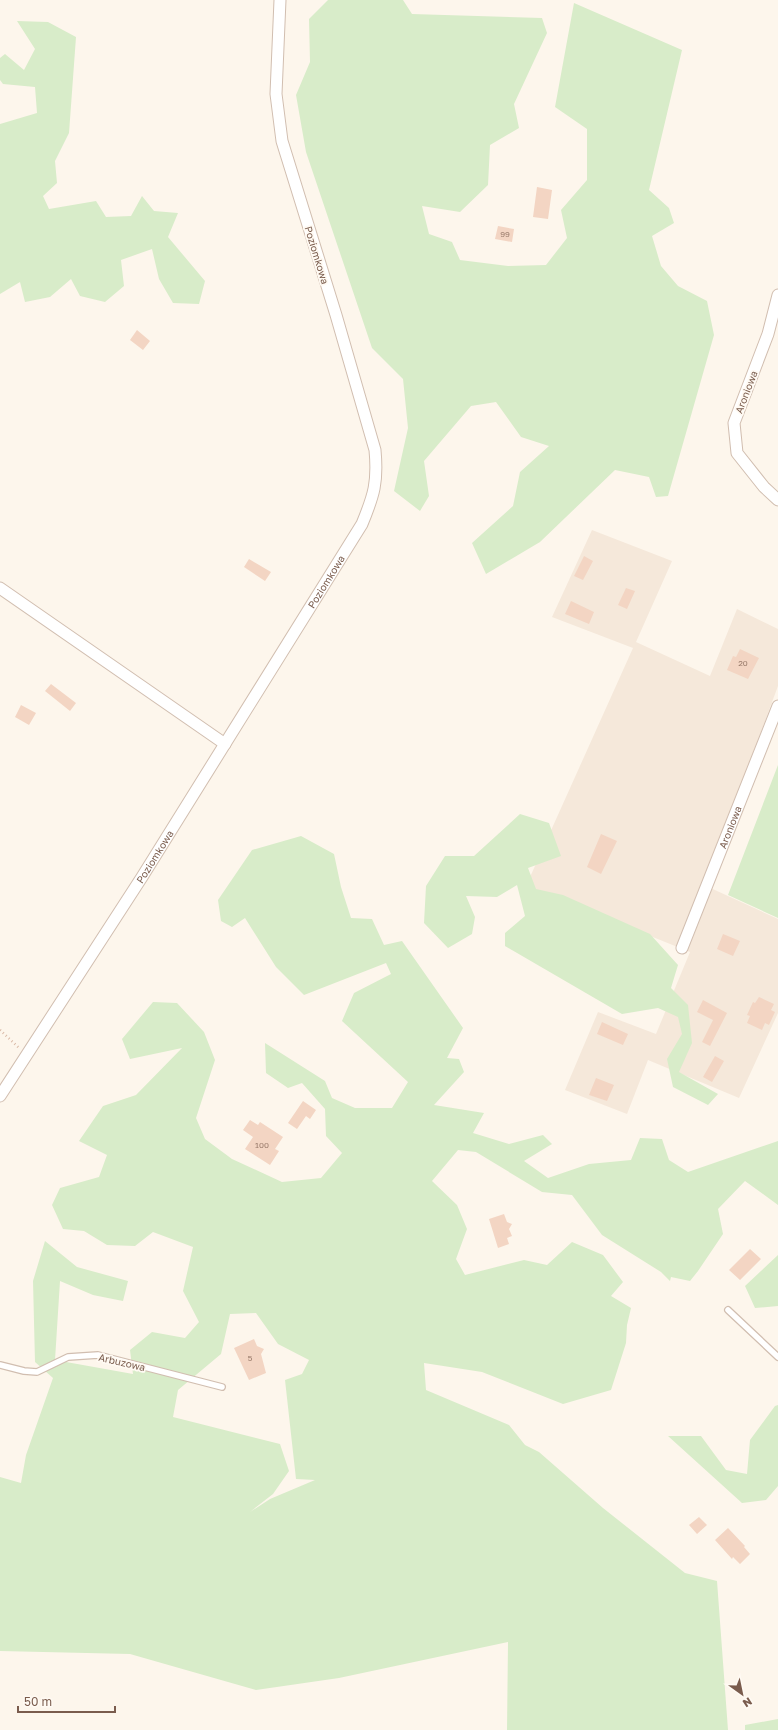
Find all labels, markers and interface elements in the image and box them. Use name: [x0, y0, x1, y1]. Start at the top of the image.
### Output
street label: Poziomkowa: [302, 225, 332, 285]
house number: 99: [500, 229, 510, 239]
street label: Aroniowa: [732, 369, 760, 415]
street label: Poziomkowa: [305, 553, 347, 610]
house number: 20: [738, 658, 748, 668]
street label: Aroniowa: [716, 804, 744, 850]
street label: Poziomkowa: [134, 828, 176, 885]
house number: 100: [255, 1140, 269, 1150]
street label: Arbuzowa: [98, 1351, 146, 1373]
house number: 5: [248, 1353, 253, 1363]
north arrow: [722, 1674, 762, 1714]
scale bar: [18, 1688, 115, 1714]
text: 50 m: [24, 1694, 52, 1709]
text: N: [741, 1695, 755, 1711]

